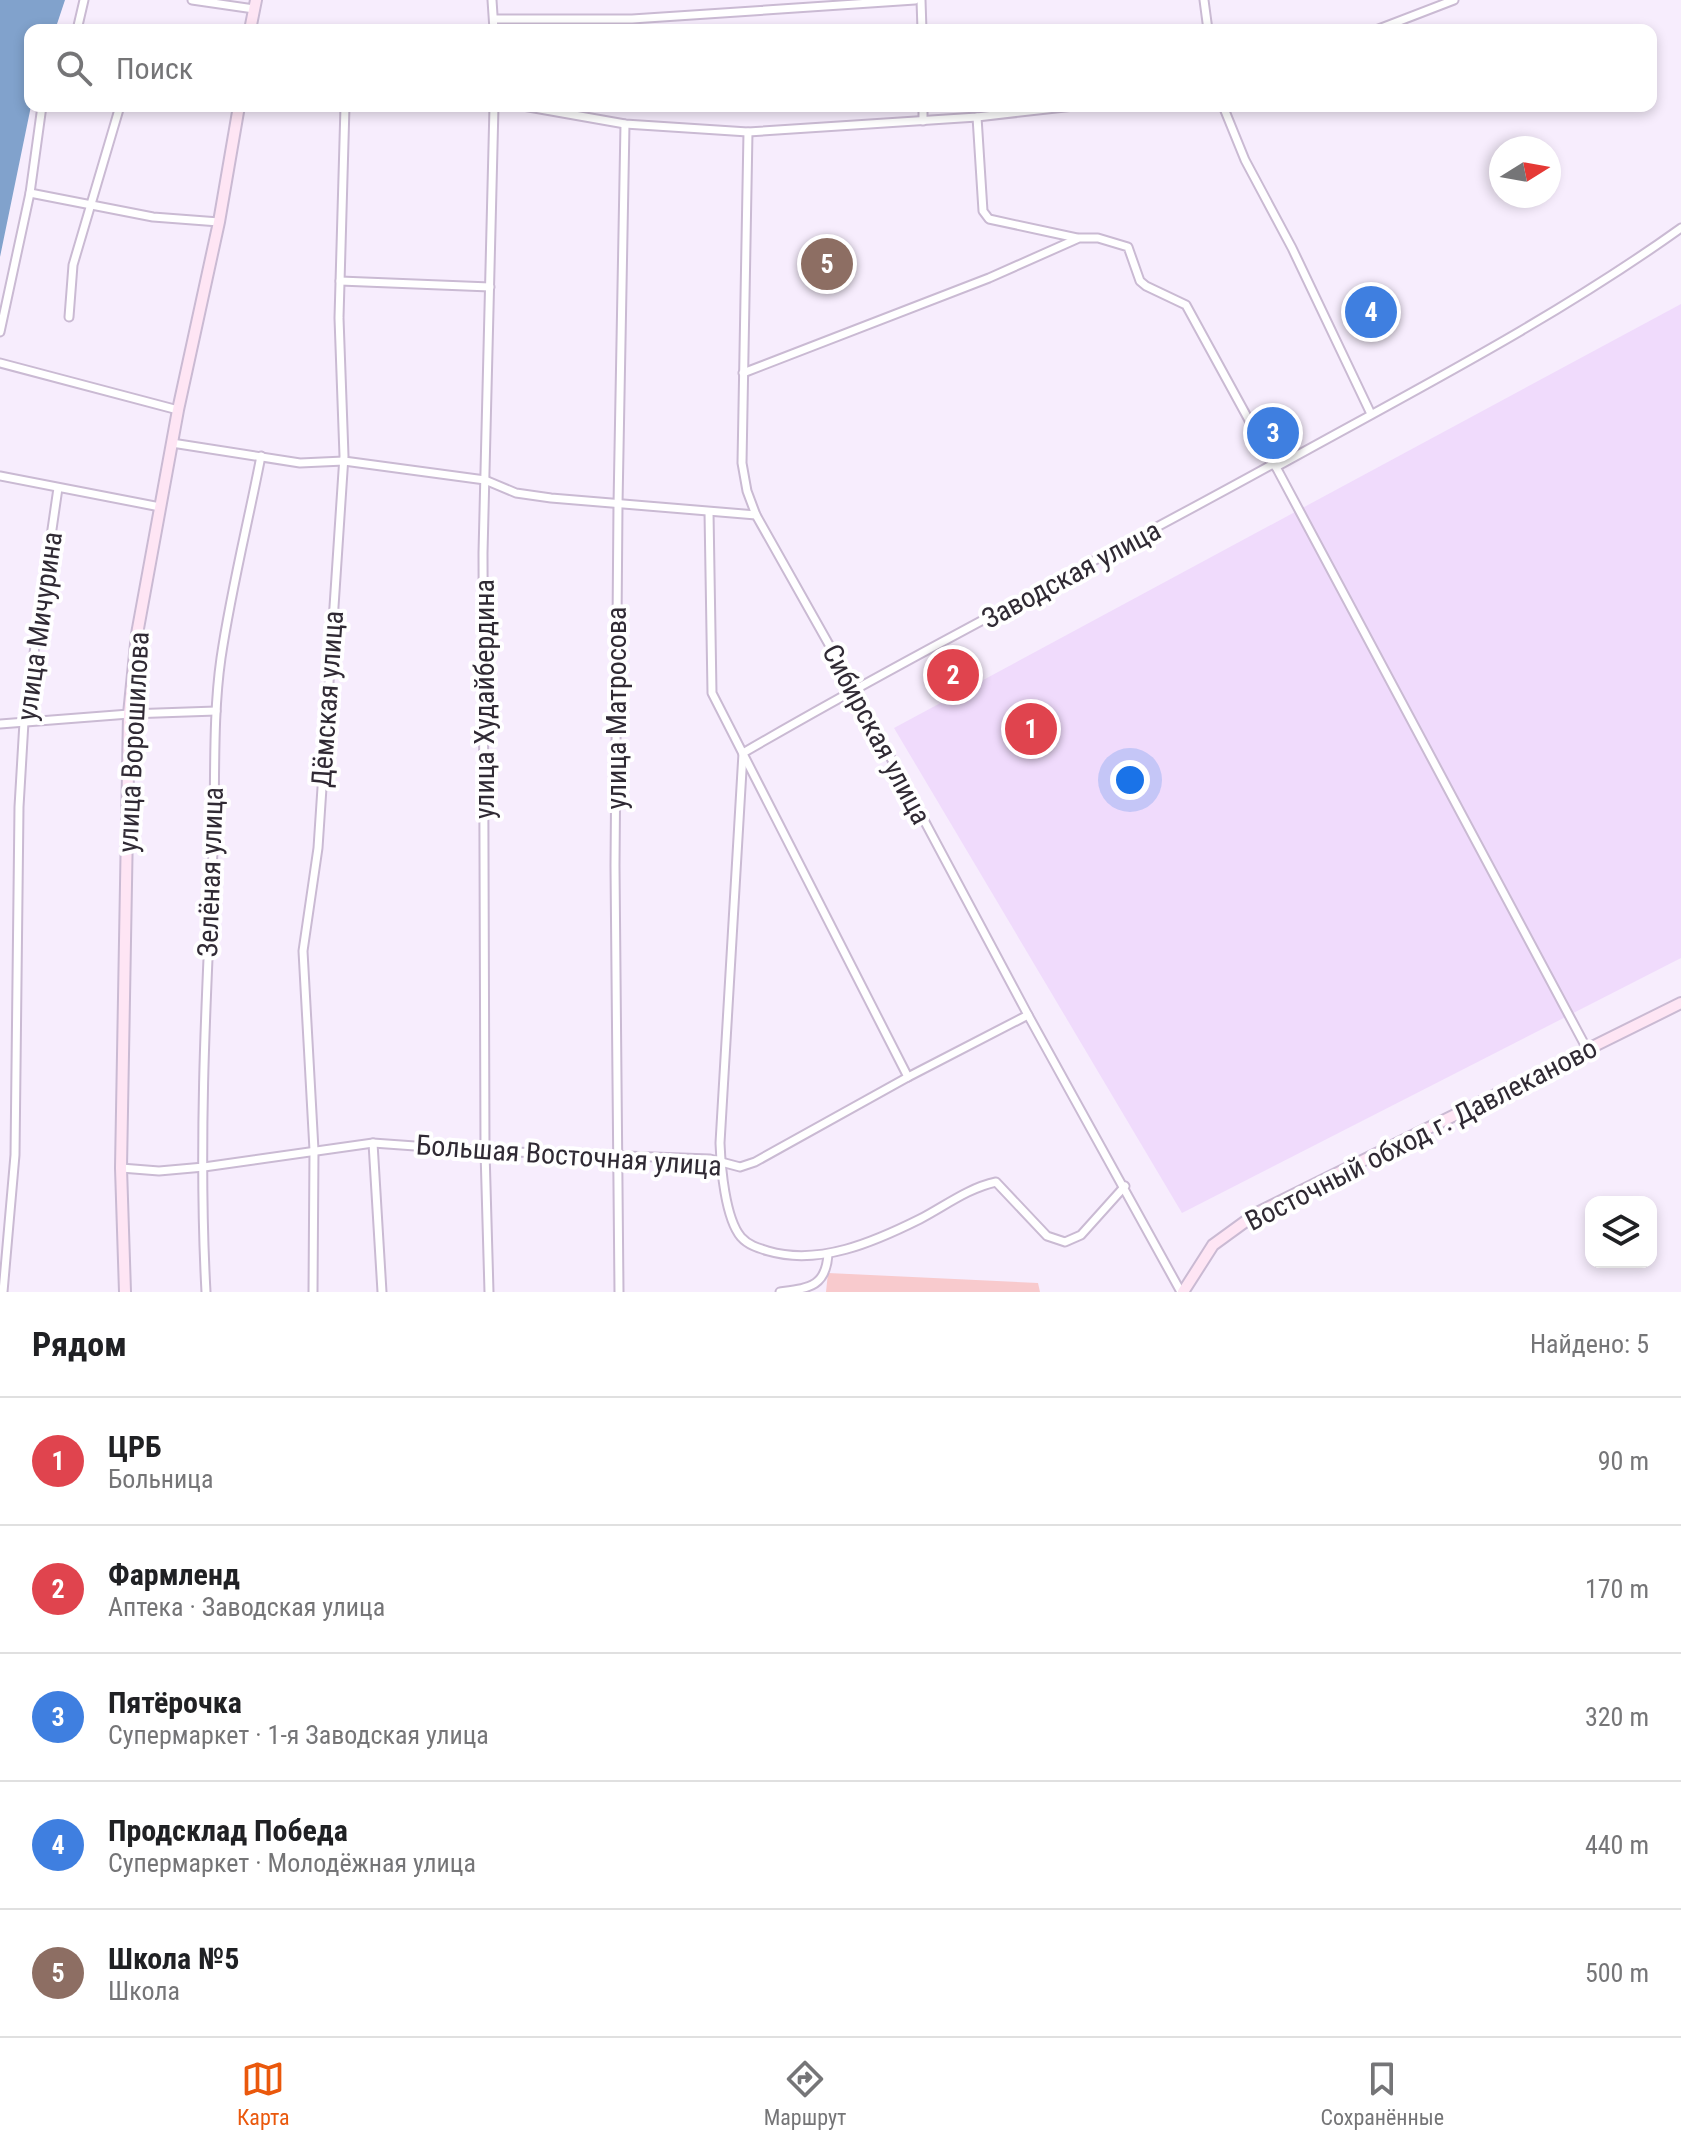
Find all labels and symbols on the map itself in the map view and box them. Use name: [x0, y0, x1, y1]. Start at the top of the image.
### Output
north arrow: [1489, 136, 1561, 208]
pin: 5: [801, 234, 853, 294]
pin: 4: [1345, 282, 1397, 342]
pin: 3: [1247, 403, 1299, 463]
street label: Заводская улица: [976, 513, 1166, 635]
street label: улица Мичурина: [10, 529, 69, 723]
street label: улица Худайбердина: [468, 579, 501, 819]
street label: улица Матросова: [600, 607, 633, 809]
street label: Дёмская улица: [305, 610, 350, 789]
street label: улица Ворошилова: [111, 631, 156, 853]
street label: Сибирская улица: [815, 639, 938, 830]
pin: 2: [927, 645, 979, 705]
pin: 1: [1005, 699, 1057, 759]
your location: [1110, 760, 1150, 800]
street label: Зелёная улица: [191, 786, 230, 958]
street label: Восточный обход г. Давлеканово: [1240, 1031, 1602, 1238]
street label: Большая Восточная улица: [415, 1128, 723, 1183]

